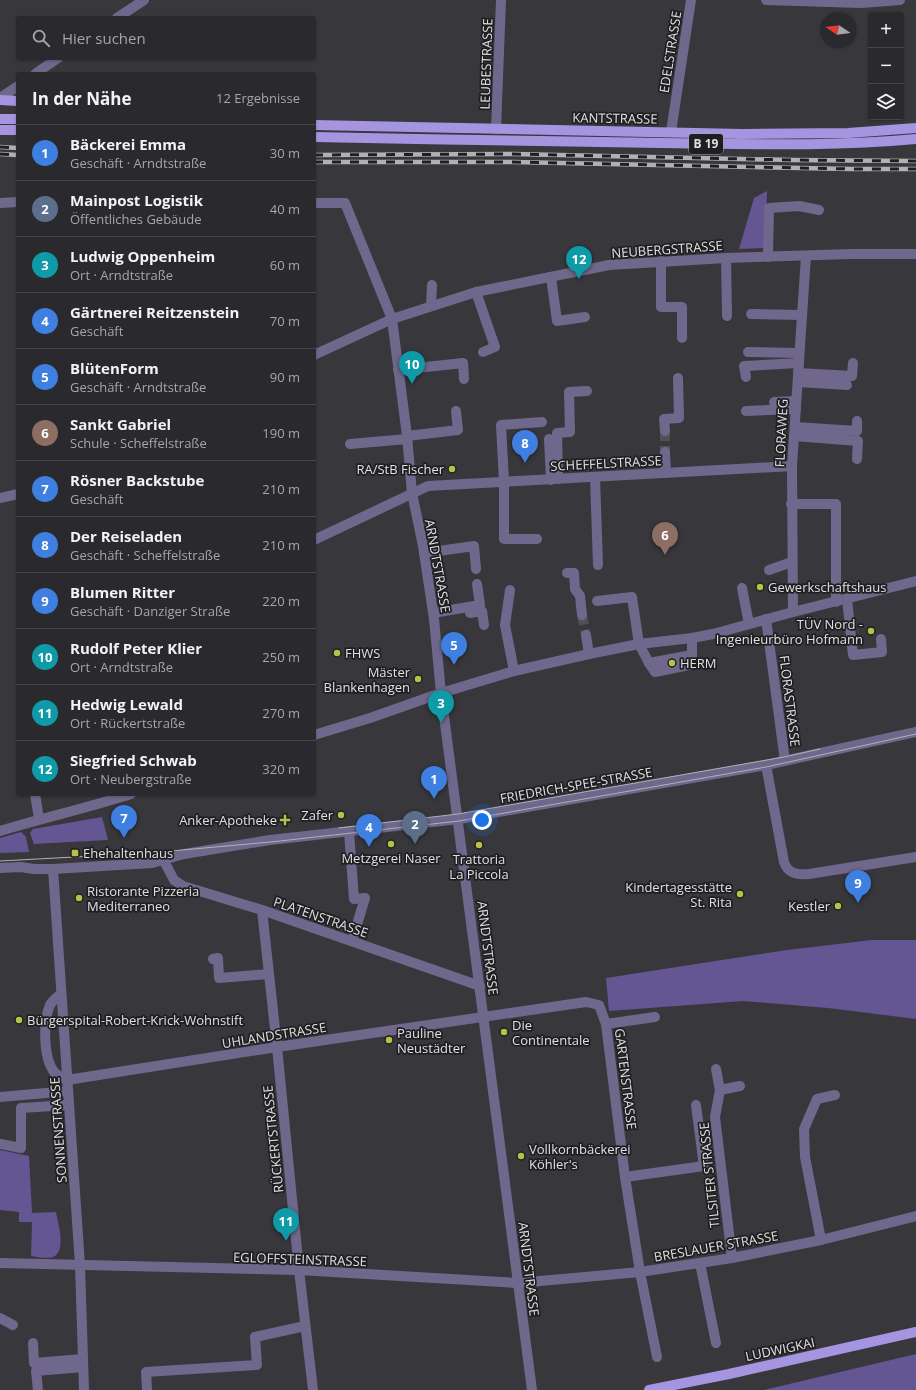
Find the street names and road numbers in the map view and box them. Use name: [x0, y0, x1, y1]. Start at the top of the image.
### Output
street label: EDELSTRASSE: [655, 10, 685, 94]
street label: LEUBESTRASSE: [475, 18, 497, 110]
street label: KANTSTRASSE: [572, 108, 658, 128]
road number: B 19: [689, 134, 723, 154]
street label: NEUBERGSTRASSE: [611, 236, 723, 262]
street label: FLORAWEG: [770, 398, 792, 468]
street label: SCHEFFELSTRASSE: [550, 451, 662, 475]
street label: ARNDTSTRASSE: [421, 518, 455, 614]
street label: FLORASTRASSE: [775, 654, 805, 748]
street label: FRIEDRICH-SPEE-STRASSE: [498, 763, 654, 807]
street label: PLATENSTRASSE: [271, 892, 371, 942]
street label: ARNDTSTRASSE: [473, 900, 503, 996]
street label: UHLANDSTRASSE: [221, 1018, 327, 1052]
street label: GARTENSTRASSE: [611, 1027, 641, 1131]
street label: SONNENSTRASSE: [45, 1077, 71, 1183]
street label: RÜCKERTSTRASSE: [258, 1084, 288, 1194]
street label: TILSITER STRASSE: [695, 1121, 723, 1229]
street label: ARNDTSTRASSE: [514, 1221, 544, 1317]
street label: BRESLAUER STRASSE: [652, 1226, 780, 1266]
street label: EGLOFFSTEINSTRASSE: [233, 1248, 367, 1270]
street label: LUDWIGKAI: [744, 1333, 816, 1365]

